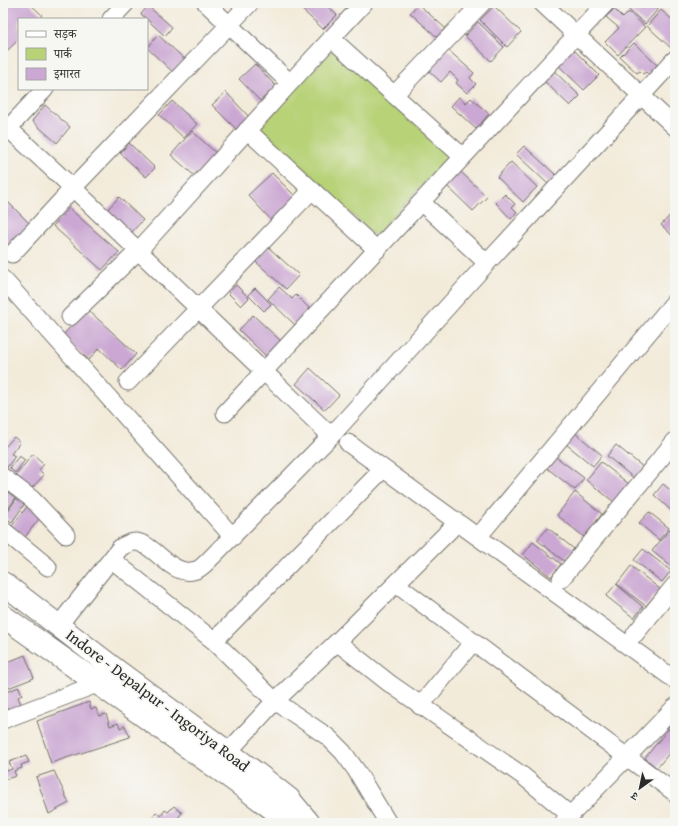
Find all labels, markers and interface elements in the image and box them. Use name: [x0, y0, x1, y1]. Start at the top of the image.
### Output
legend: [18, 18, 148, 90]
text: सड़क: [53, 25, 78, 42]
text: पार्क: [53, 45, 73, 62]
text: इमारत: [53, 65, 81, 82]
street label: Indore - Depalpur - Ingoriya Road: [61, 623, 255, 777]
north arrow: [620, 768, 660, 808]
text: उ: [627, 787, 642, 805]

